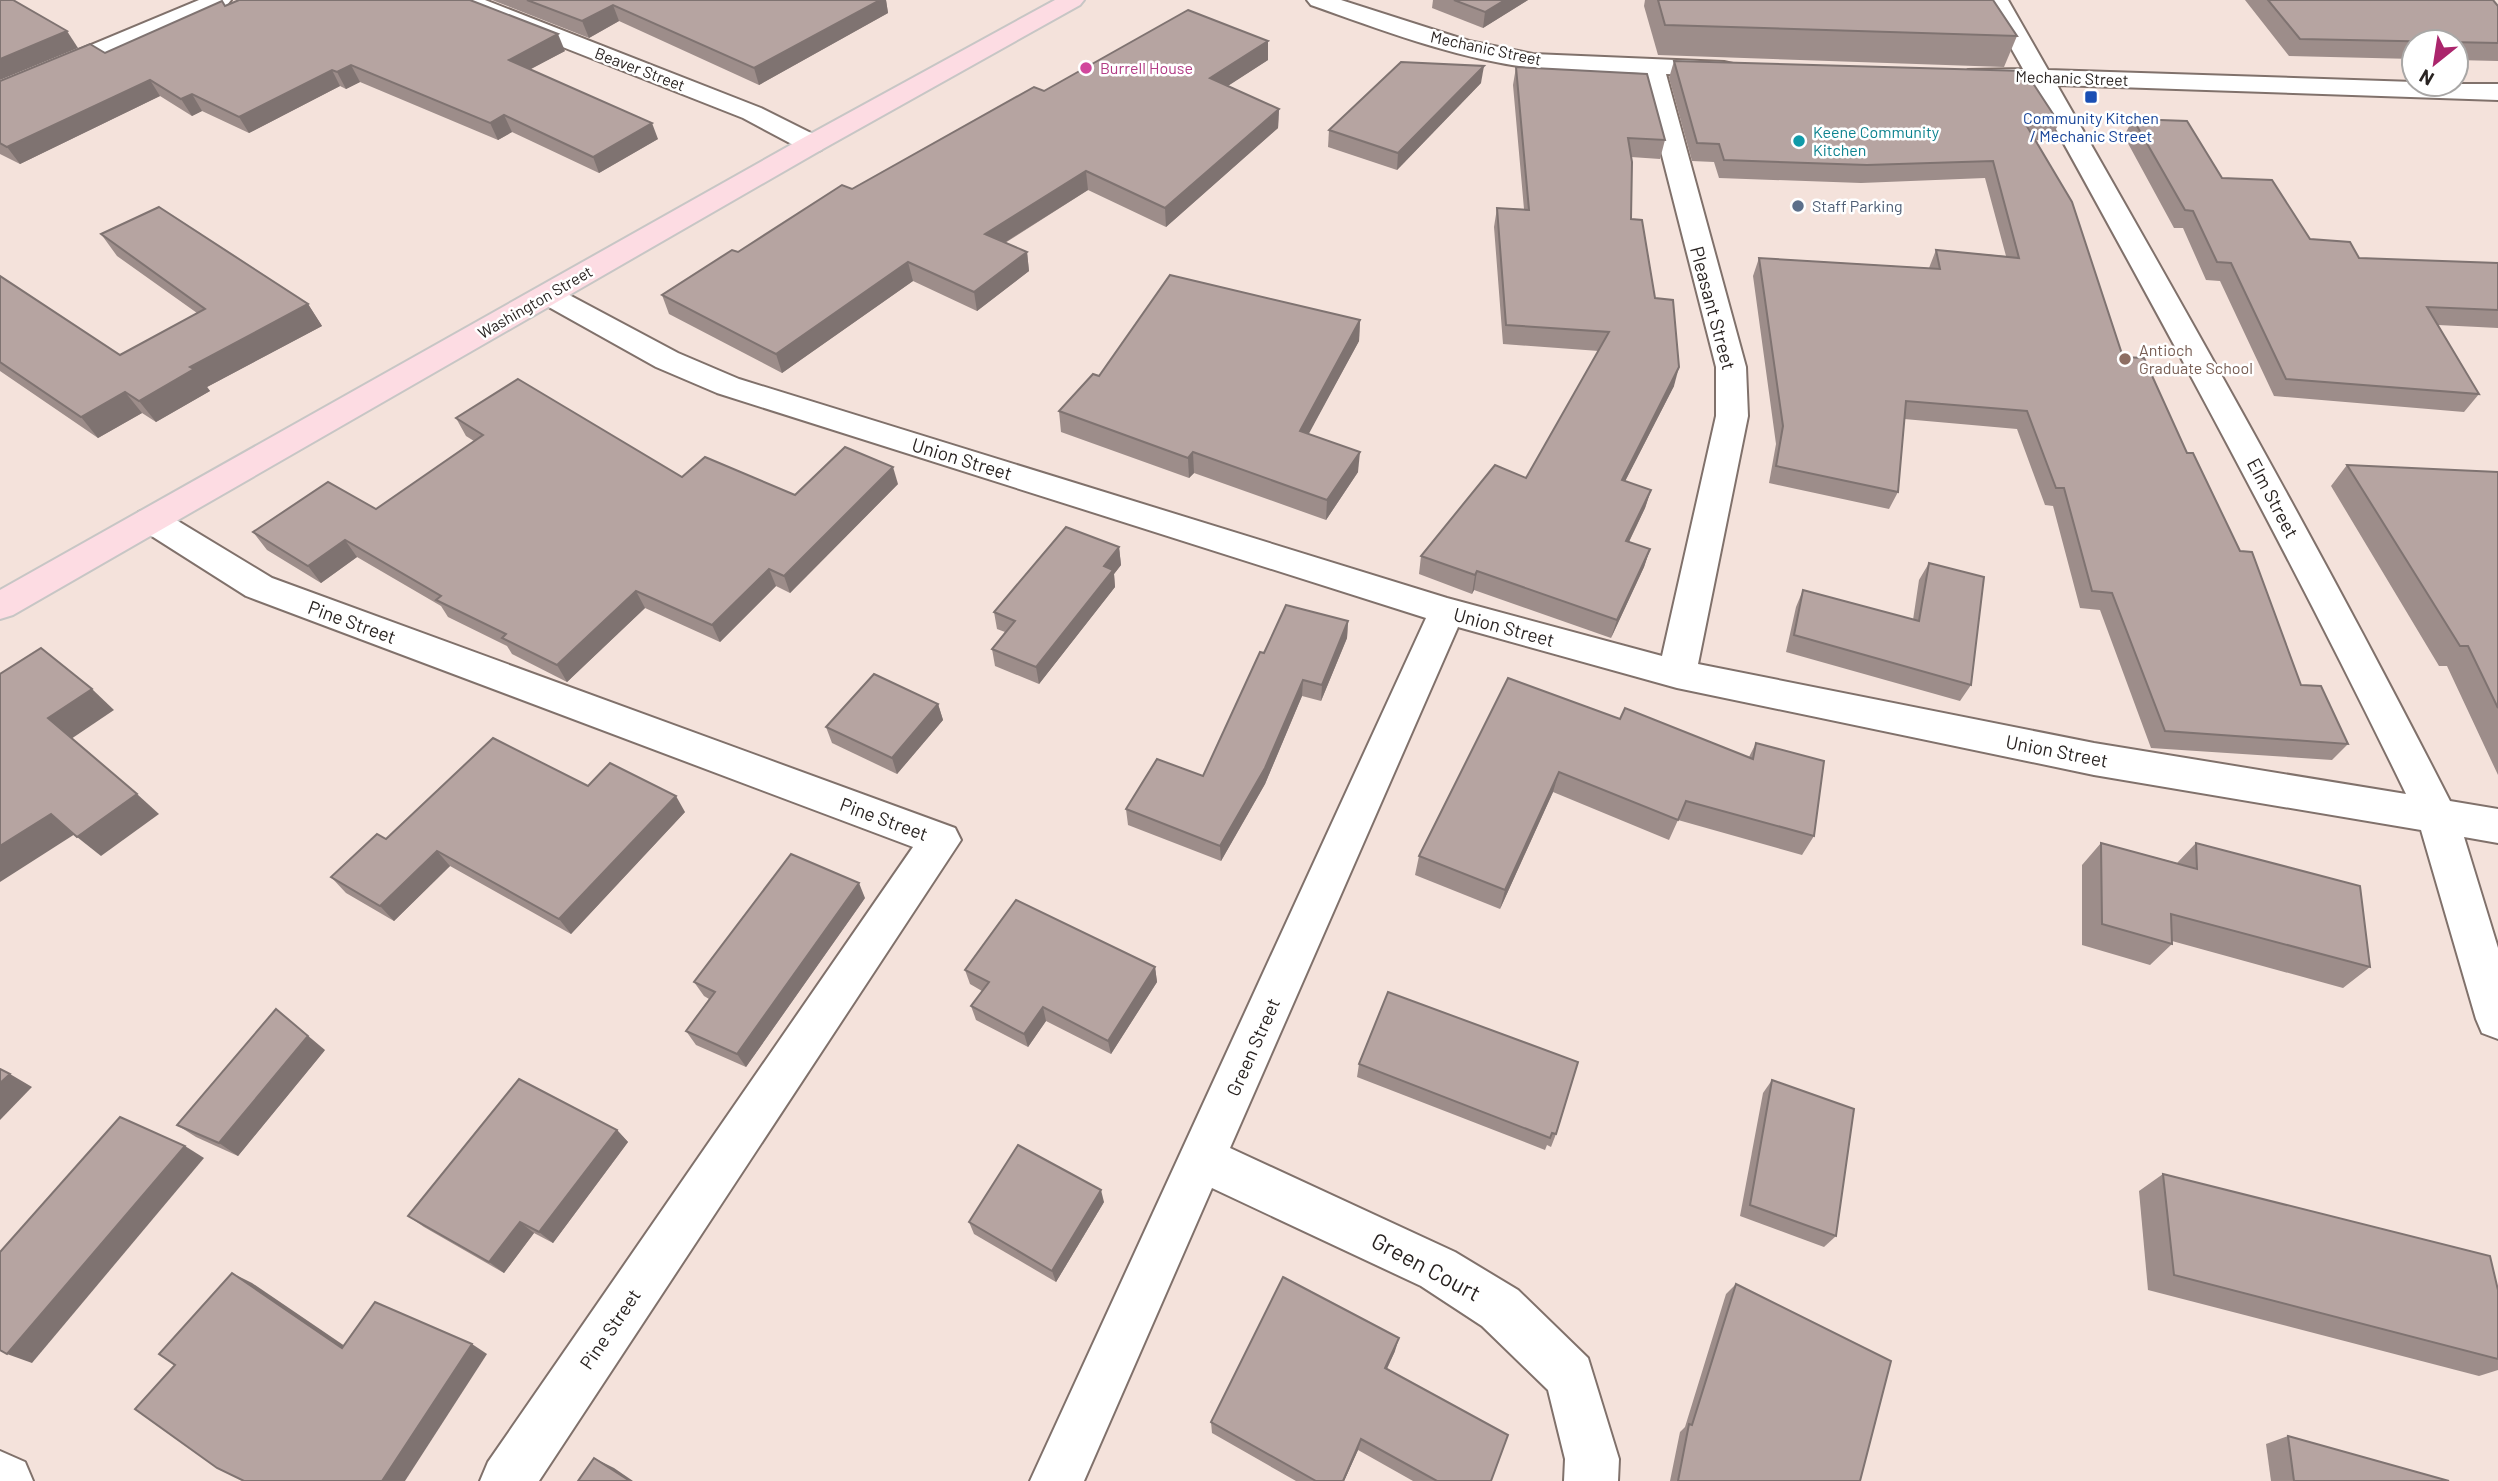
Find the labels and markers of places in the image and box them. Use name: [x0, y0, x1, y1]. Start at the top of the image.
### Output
place label: Burrell House: [1100, 58, 1193, 77]
marker: Burrell House: [1078, 60, 1094, 76]
marker: Community Kitchen / Mechanic Street: [2083, 89, 2099, 105]
place label: Community Kitchen / Mechanic Street: [2023, 108, 2159, 145]
place label: Keene Community Kitchen: [1813, 122, 1940, 159]
marker: Keene Community Kitchen: [1791, 133, 1807, 149]
place label: Staff Parking: [1812, 196, 1903, 215]
marker: Staff Parking: [1790, 198, 1806, 214]
place label: Antioch Graduate School: [2139, 340, 2253, 377]
marker: Antioch Graduate School: [2117, 351, 2133, 367]

